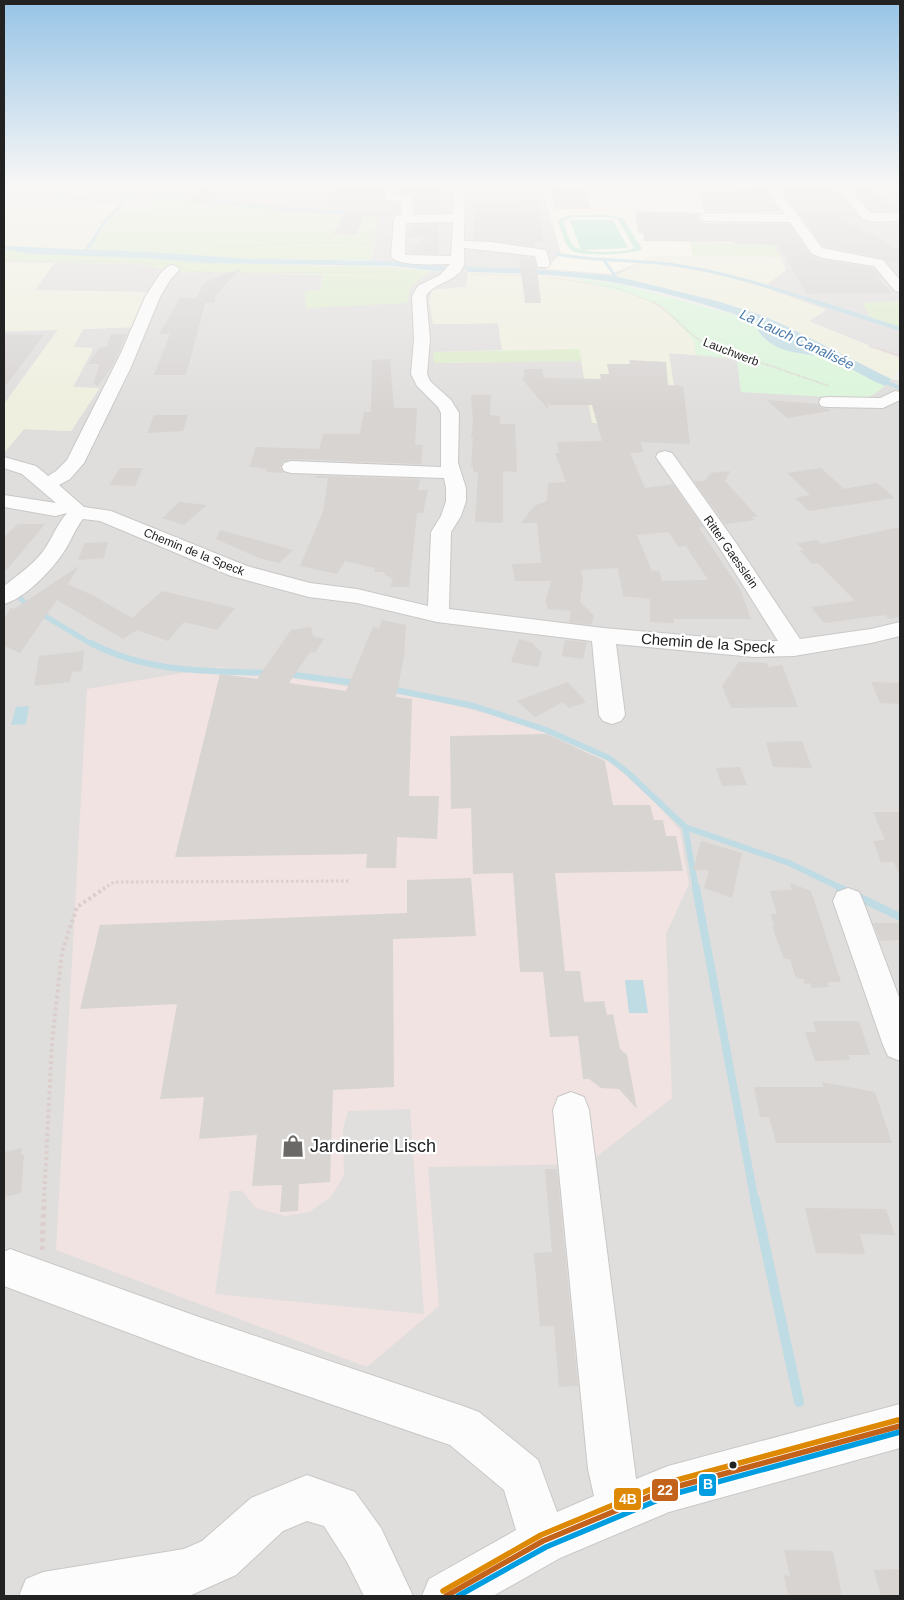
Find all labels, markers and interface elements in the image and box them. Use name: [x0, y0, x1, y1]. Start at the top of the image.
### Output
water label: La Lauch Canalisée: [738, 306, 857, 372]
street label: Lauchwerb: [701, 335, 761, 369]
street label: Ritter Gaesslein: [701, 513, 761, 591]
street label: Chemin de la Speck: [142, 525, 247, 579]
street label: Chemin de la Speck: [640, 630, 776, 656]
shop icon: Jardinerie Lisch: [280, 1133, 306, 1159]
place label: Jardinerie Lisch: [310, 1136, 436, 1156]
unlabelled marker: [728, 1460, 738, 1470]
line badge: B: [698, 1473, 717, 1497]
text: B: [703, 1476, 713, 1492]
line badge: 22: [651, 1478, 679, 1502]
text: 22: [657, 1482, 673, 1498]
line badge: 4B: [613, 1487, 642, 1511]
text: 4B: [619, 1491, 637, 1507]

